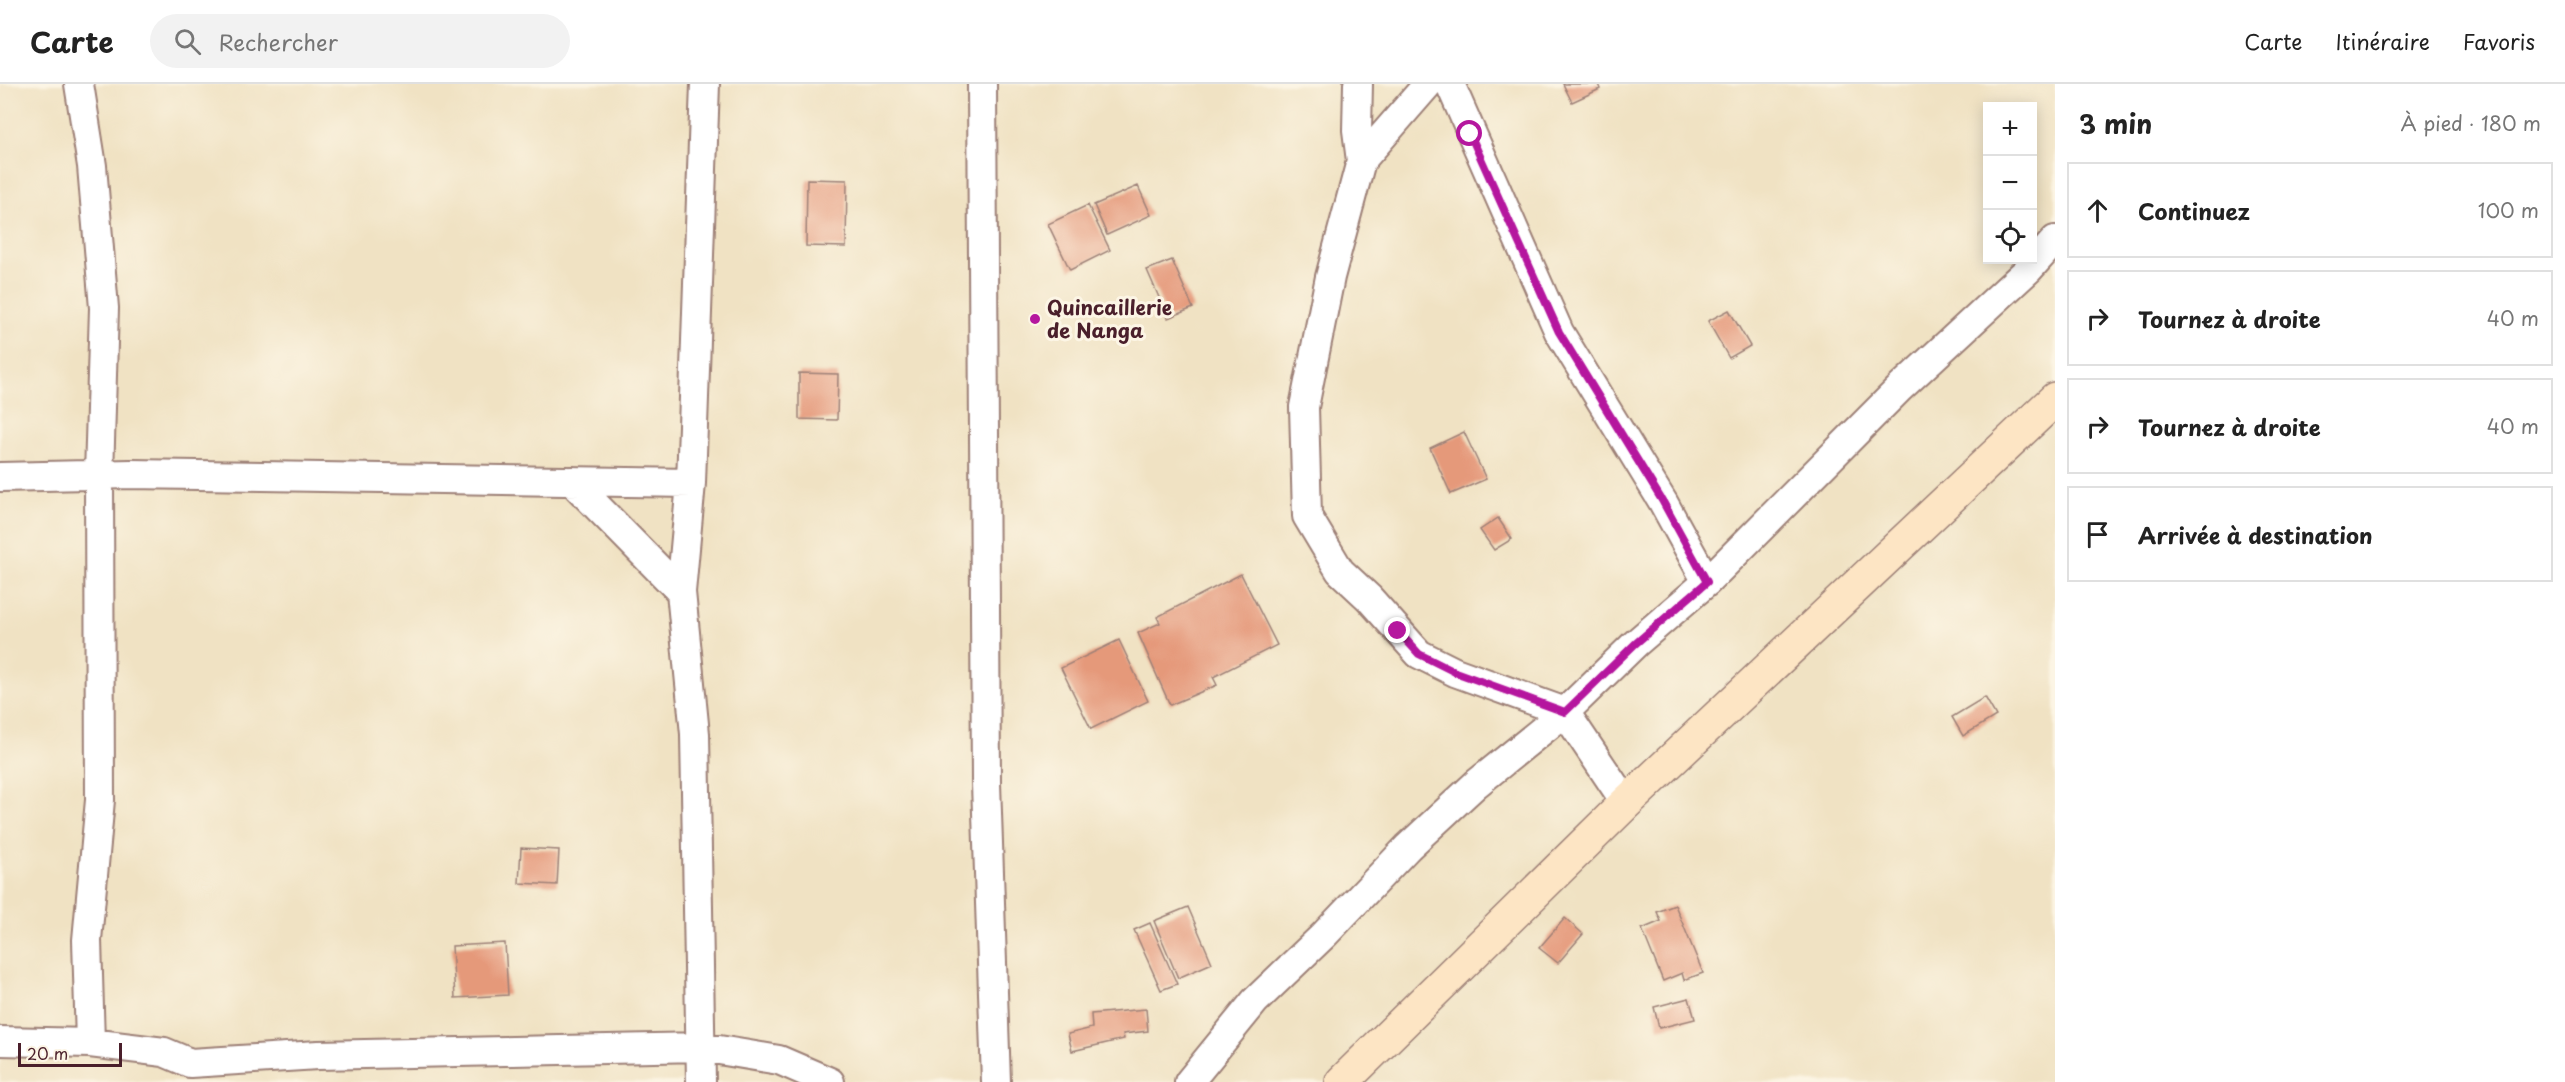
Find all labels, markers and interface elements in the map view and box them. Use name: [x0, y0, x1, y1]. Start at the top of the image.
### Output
search box: [150, 14, 570, 68]
text: Carte: [30, 20, 114, 63]
icon: search: [171, 25, 204, 58]
text: Rechercher: [219, 25, 338, 58]
text: Carte: [2244, 25, 2303, 57]
text: Itinéraire: [2336, 25, 2430, 57]
text: Favoris: [2463, 25, 2535, 57]
map controls: [1983, 102, 2037, 264]
button: +: [1983, 102, 2037, 156]
text: 3 min: [2079, 104, 2152, 143]
text: À pied · 180 m: [2400, 108, 2541, 138]
route start: [1456, 120, 1482, 146]
button: −: [1983, 156, 2037, 210]
icon: ahead: [2081, 194, 2114, 227]
text: Continuez: [2138, 194, 2250, 227]
text: 100 m: [2478, 195, 2539, 225]
button: locate: [1983, 210, 2037, 264]
place label: Quincaillerie de Nanga: [1047, 292, 1172, 345]
icon: right: [2081, 302, 2114, 335]
text: Tournez à droite: [2138, 302, 2321, 335]
text: 40 m: [2487, 303, 2539, 333]
marker: Quincaillerie de Nanga: [1028, 312, 1042, 326]
icon: right: [2081, 410, 2114, 443]
text: Tournez à droite: [2138, 410, 2321, 443]
text: 40 m: [2487, 411, 2539, 441]
icon: arrive: [2081, 518, 2114, 551]
text: Arrivée à destination: [2138, 518, 2372, 551]
route end: [1384, 617, 1410, 643]
scale bar: [18, 1040, 122, 1068]
text: 20 m: [27, 1041, 68, 1065]

